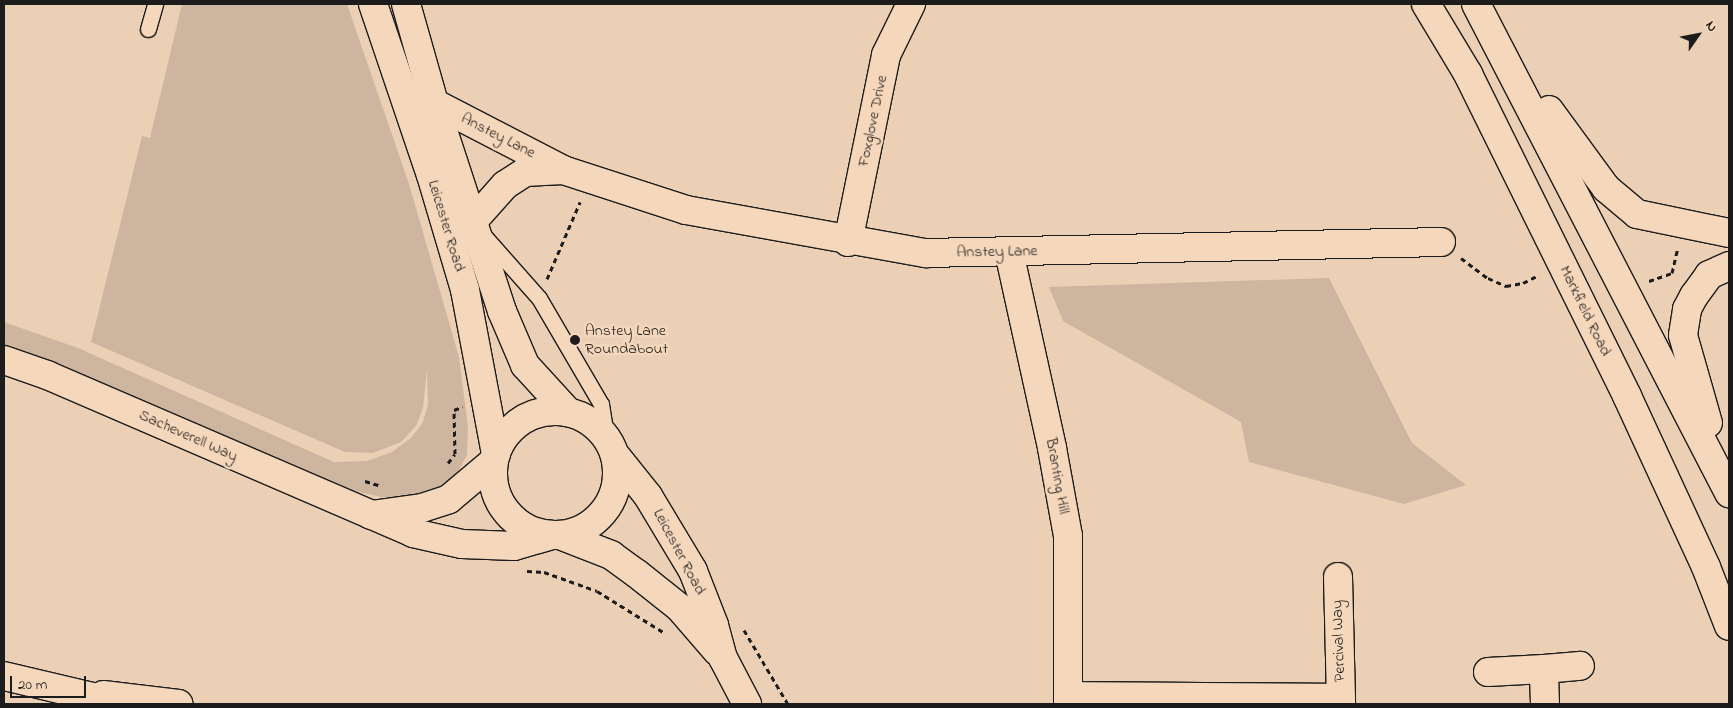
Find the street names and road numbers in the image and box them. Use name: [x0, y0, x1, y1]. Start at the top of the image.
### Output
street label: Foxglove Drive: [854, 73, 892, 169]
street label: Anstey Lane: [458, 109, 538, 163]
street label: Leicester Road: [423, 178, 469, 274]
street label: Anstey Lane: [956, 242, 1038, 262]
street label: Markfield Road: [1555, 263, 1615, 359]
street label: Sacheverell Way: [136, 406, 240, 466]
street label: Branting Hill: [1041, 436, 1073, 516]
street label: Leicester Road: [648, 506, 710, 598]
street label: Percival Way: [1328, 600, 1350, 682]

